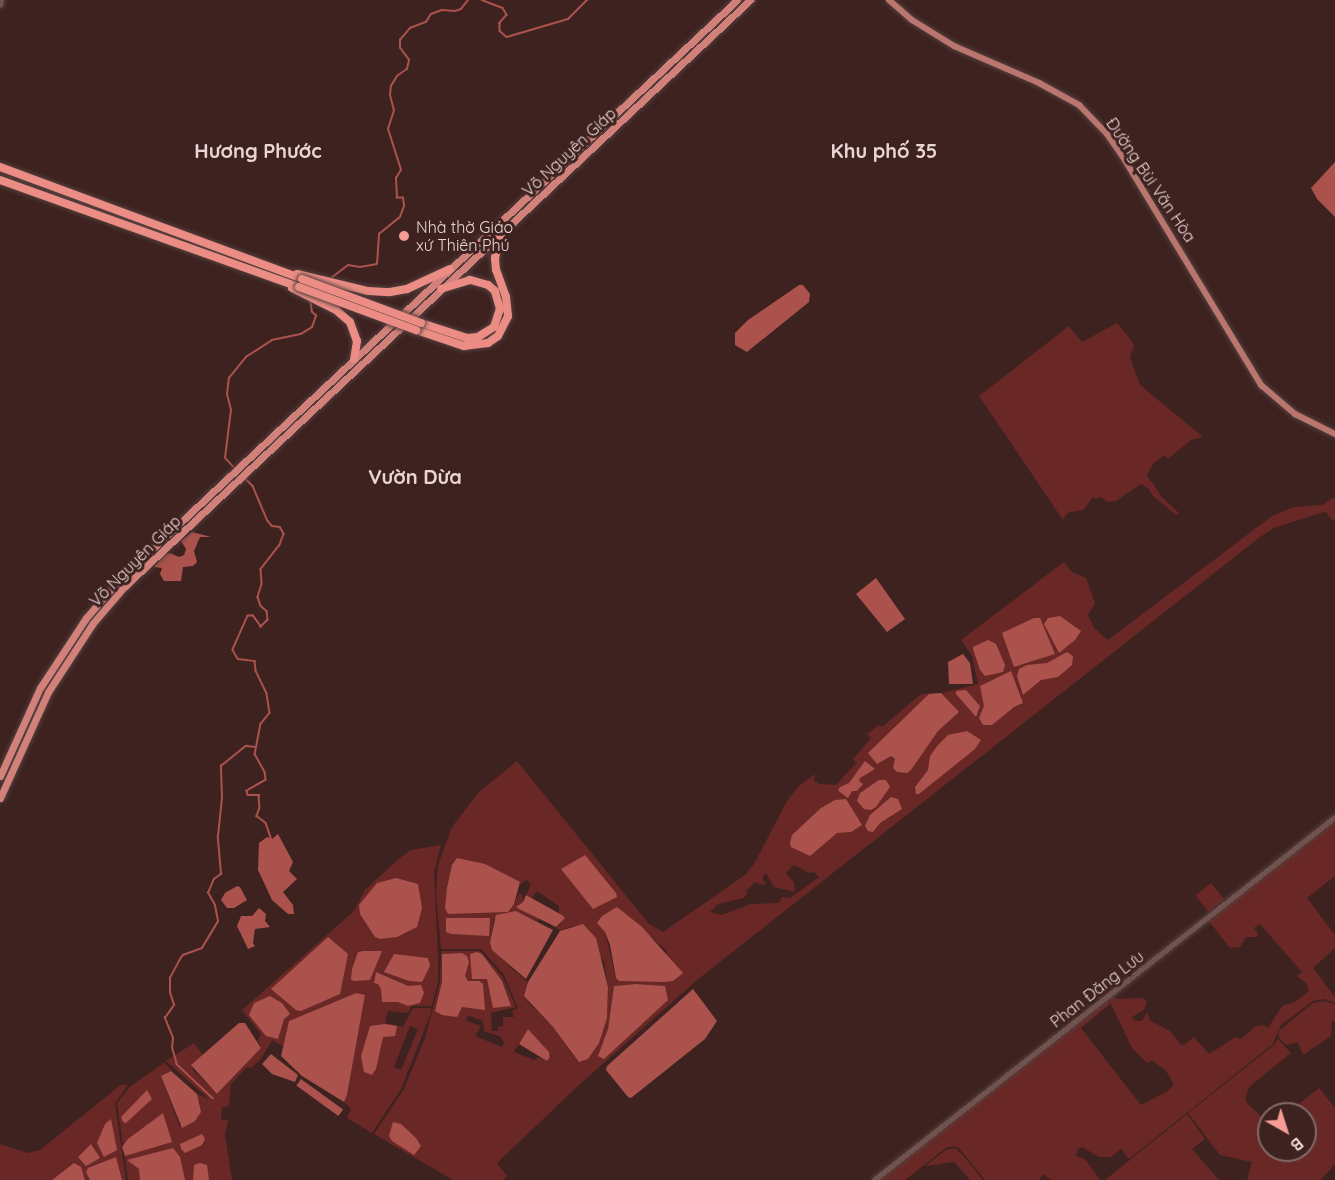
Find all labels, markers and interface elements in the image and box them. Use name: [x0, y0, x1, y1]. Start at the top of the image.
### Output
street label: Võ Nguyên Giáp: [518, 104, 620, 200]
street label: Đường Bùi Văn Hòa: [1102, 114, 1200, 246]
district label: Hương Phước: [194, 138, 322, 162]
district label: Khu phố 35: [831, 138, 937, 162]
place label: Nhà thờ Giáo xứ Thiên Phú: [416, 217, 513, 255]
marker: Nhà thờ Giáo xứ Thiên Phú: [397, 229, 411, 243]
district label: Vườn Dừa: [368, 464, 462, 488]
street label: Võ Nguyên Giáp: [85, 511, 185, 611]
street label: Phan Đăng Lưu: [1046, 947, 1148, 1031]
north arrow: [1257, 1102, 1317, 1162]
text: B: [1287, 1133, 1307, 1155]

